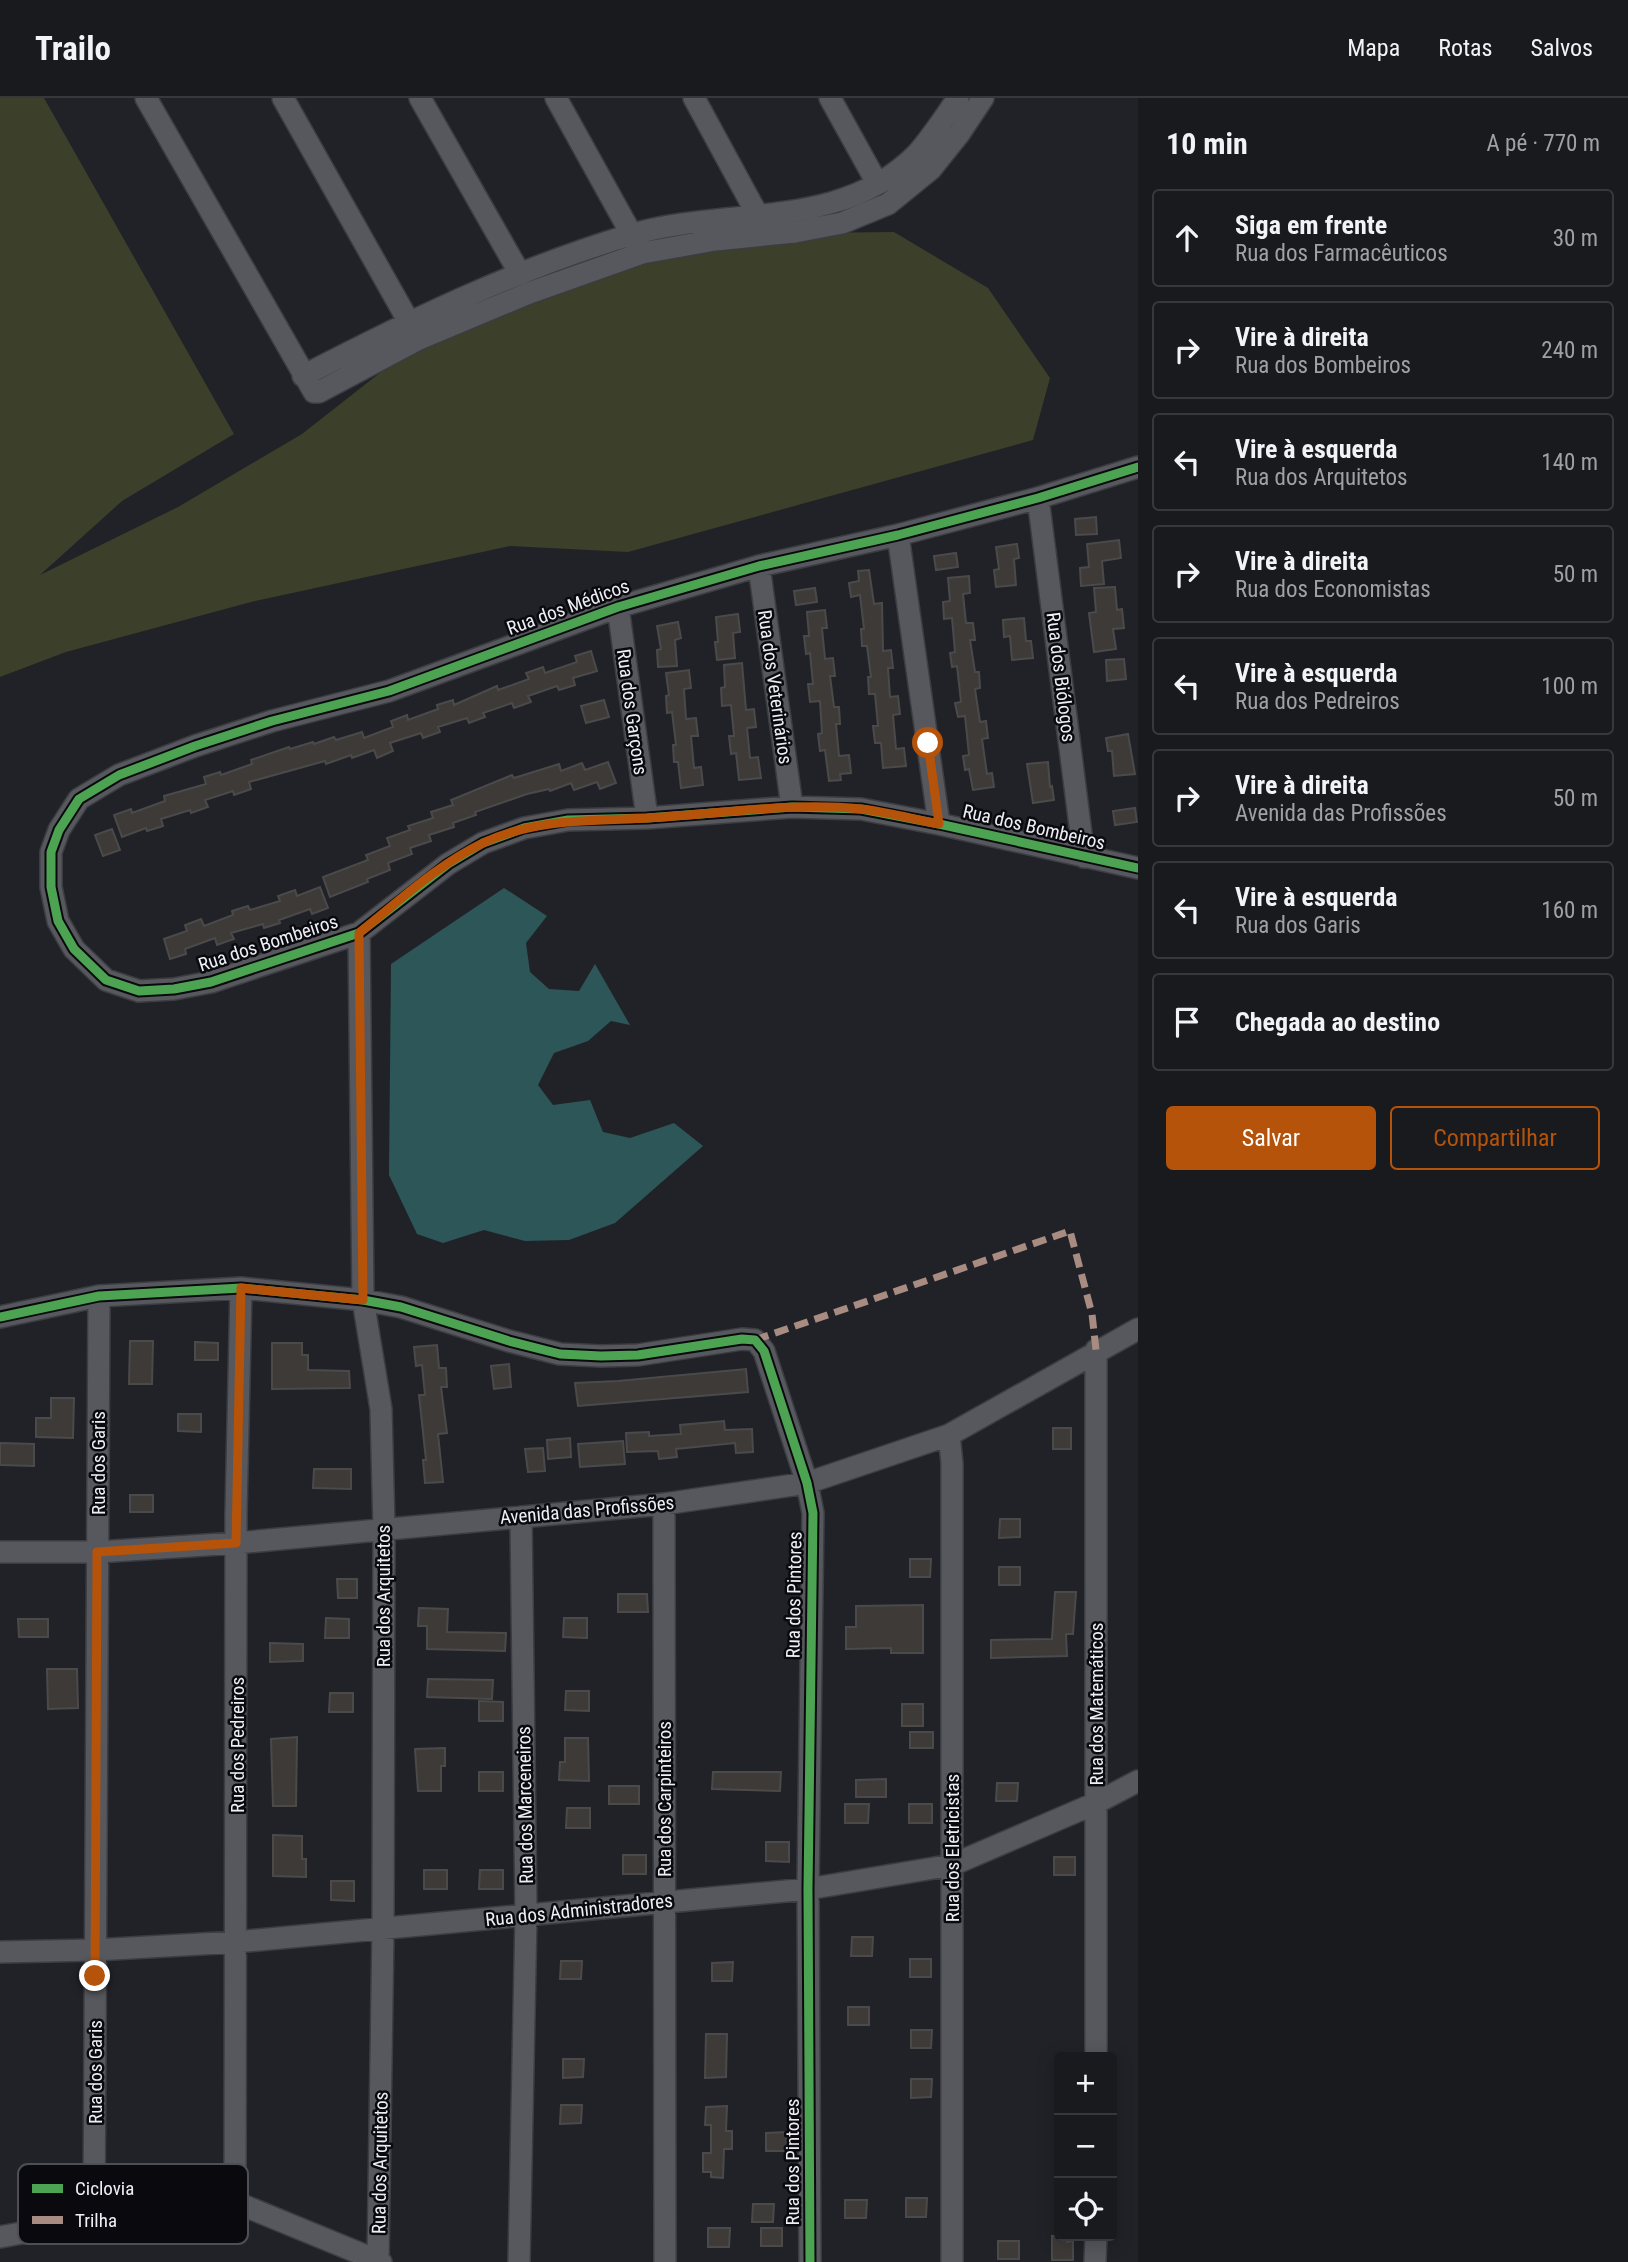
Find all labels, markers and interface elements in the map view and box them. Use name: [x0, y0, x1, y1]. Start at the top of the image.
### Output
text: Trailo: [35, 29, 111, 68]
text: Mapa: [1347, 34, 1400, 62]
text: Rotas: [1438, 34, 1492, 62]
text: Salvos: [1530, 34, 1593, 62]
text: 10 min: [1166, 126, 1248, 161]
text: A pé · 770 m: [1487, 130, 1600, 157]
text: Siga em frente: [1235, 210, 1387, 240]
icon: ahead: [1168, 219, 1206, 257]
text: 30 m: [1553, 225, 1598, 252]
text: Rua dos Farmacêuticos: [1235, 240, 1448, 267]
text: Vire à direita: [1235, 322, 1369, 352]
icon: right: [1168, 331, 1206, 369]
text: 240 m: [1541, 337, 1598, 364]
text: Rua dos Bombeiros: [1235, 352, 1411, 379]
text: Vire à esquerda: [1235, 434, 1398, 464]
icon: left: [1168, 443, 1206, 481]
text: 140 m: [1541, 449, 1598, 476]
text: Rua dos Arquitetos: [1235, 464, 1408, 491]
text: Vire à direita: [1235, 546, 1369, 576]
icon: right: [1168, 555, 1206, 593]
text: 50 m: [1553, 561, 1598, 588]
street label: Rua dos Médicos: [504, 574, 632, 640]
text: Rua dos Economistas: [1235, 576, 1431, 603]
street label: Rua dos Veterinários: [753, 609, 797, 765]
street label: Rua dos Biólogos: [1042, 611, 1080, 743]
street label: Rua dos Garçons: [612, 648, 652, 776]
text: Vire à esquerda: [1235, 658, 1398, 688]
icon: left: [1168, 667, 1206, 705]
text: 100 m: [1541, 673, 1598, 700]
text: Rua dos Pedreiros: [1235, 688, 1400, 715]
route start: [912, 727, 943, 758]
text: Vire à direita: [1235, 770, 1369, 800]
icon: right: [1168, 779, 1206, 817]
text: 50 m: [1553, 785, 1598, 812]
street label: Rua dos Bombeiros: [961, 799, 1107, 855]
text: Avenida das Profissões: [1235, 800, 1447, 827]
text: Vire à esquerda: [1235, 882, 1398, 912]
icon: left: [1168, 891, 1206, 929]
text: 160 m: [1541, 897, 1598, 924]
street label: Rua dos Bombeiros: [195, 910, 341, 976]
text: Rua dos Garis: [1235, 912, 1361, 939]
icon: arrive: [1168, 1003, 1206, 1041]
text: Chegada ao destino: [1235, 1007, 1440, 1037]
button: Salvar: [1166, 1106, 1376, 1170]
button: Compartilhar: [1390, 1106, 1600, 1170]
street label: Rua dos Garis: [87, 1411, 110, 1515]
street label: Avenida das Profissões: [499, 1491, 675, 1529]
street label: Rua dos Arquitetos: [372, 1525, 395, 1667]
street label: Rua dos Pintores: [781, 1531, 807, 1659]
street label: Rua dos Matemáticos: [1085, 1622, 1108, 1786]
street label: Rua dos Pedreiros: [226, 1677, 249, 1813]
street label: Rua dos Carpinteiros: [653, 1721, 676, 1877]
street label: Rua dos Marceneiros: [512, 1726, 538, 1884]
street label: Rua dos Eletricistas: [941, 1774, 964, 1922]
street label: Rua dos Administradores: [484, 1889, 674, 1931]
route end: [79, 1960, 110, 1991]
street label: Rua dos Garis: [84, 2020, 107, 2124]
map controls: [1054, 2052, 1117, 2241]
button: +: [1054, 2052, 1117, 2115]
street label: Rua dos Arquitetos: [367, 2092, 393, 2234]
street label: Rua dos Pintores: [781, 2099, 804, 2225]
button: −: [1054, 2115, 1117, 2178]
legend: [18, 2164, 248, 2244]
text: Ciclovia: [75, 2177, 134, 2200]
button: locate: [1054, 2178, 1117, 2241]
text: Trilha: [75, 2209, 117, 2232]

